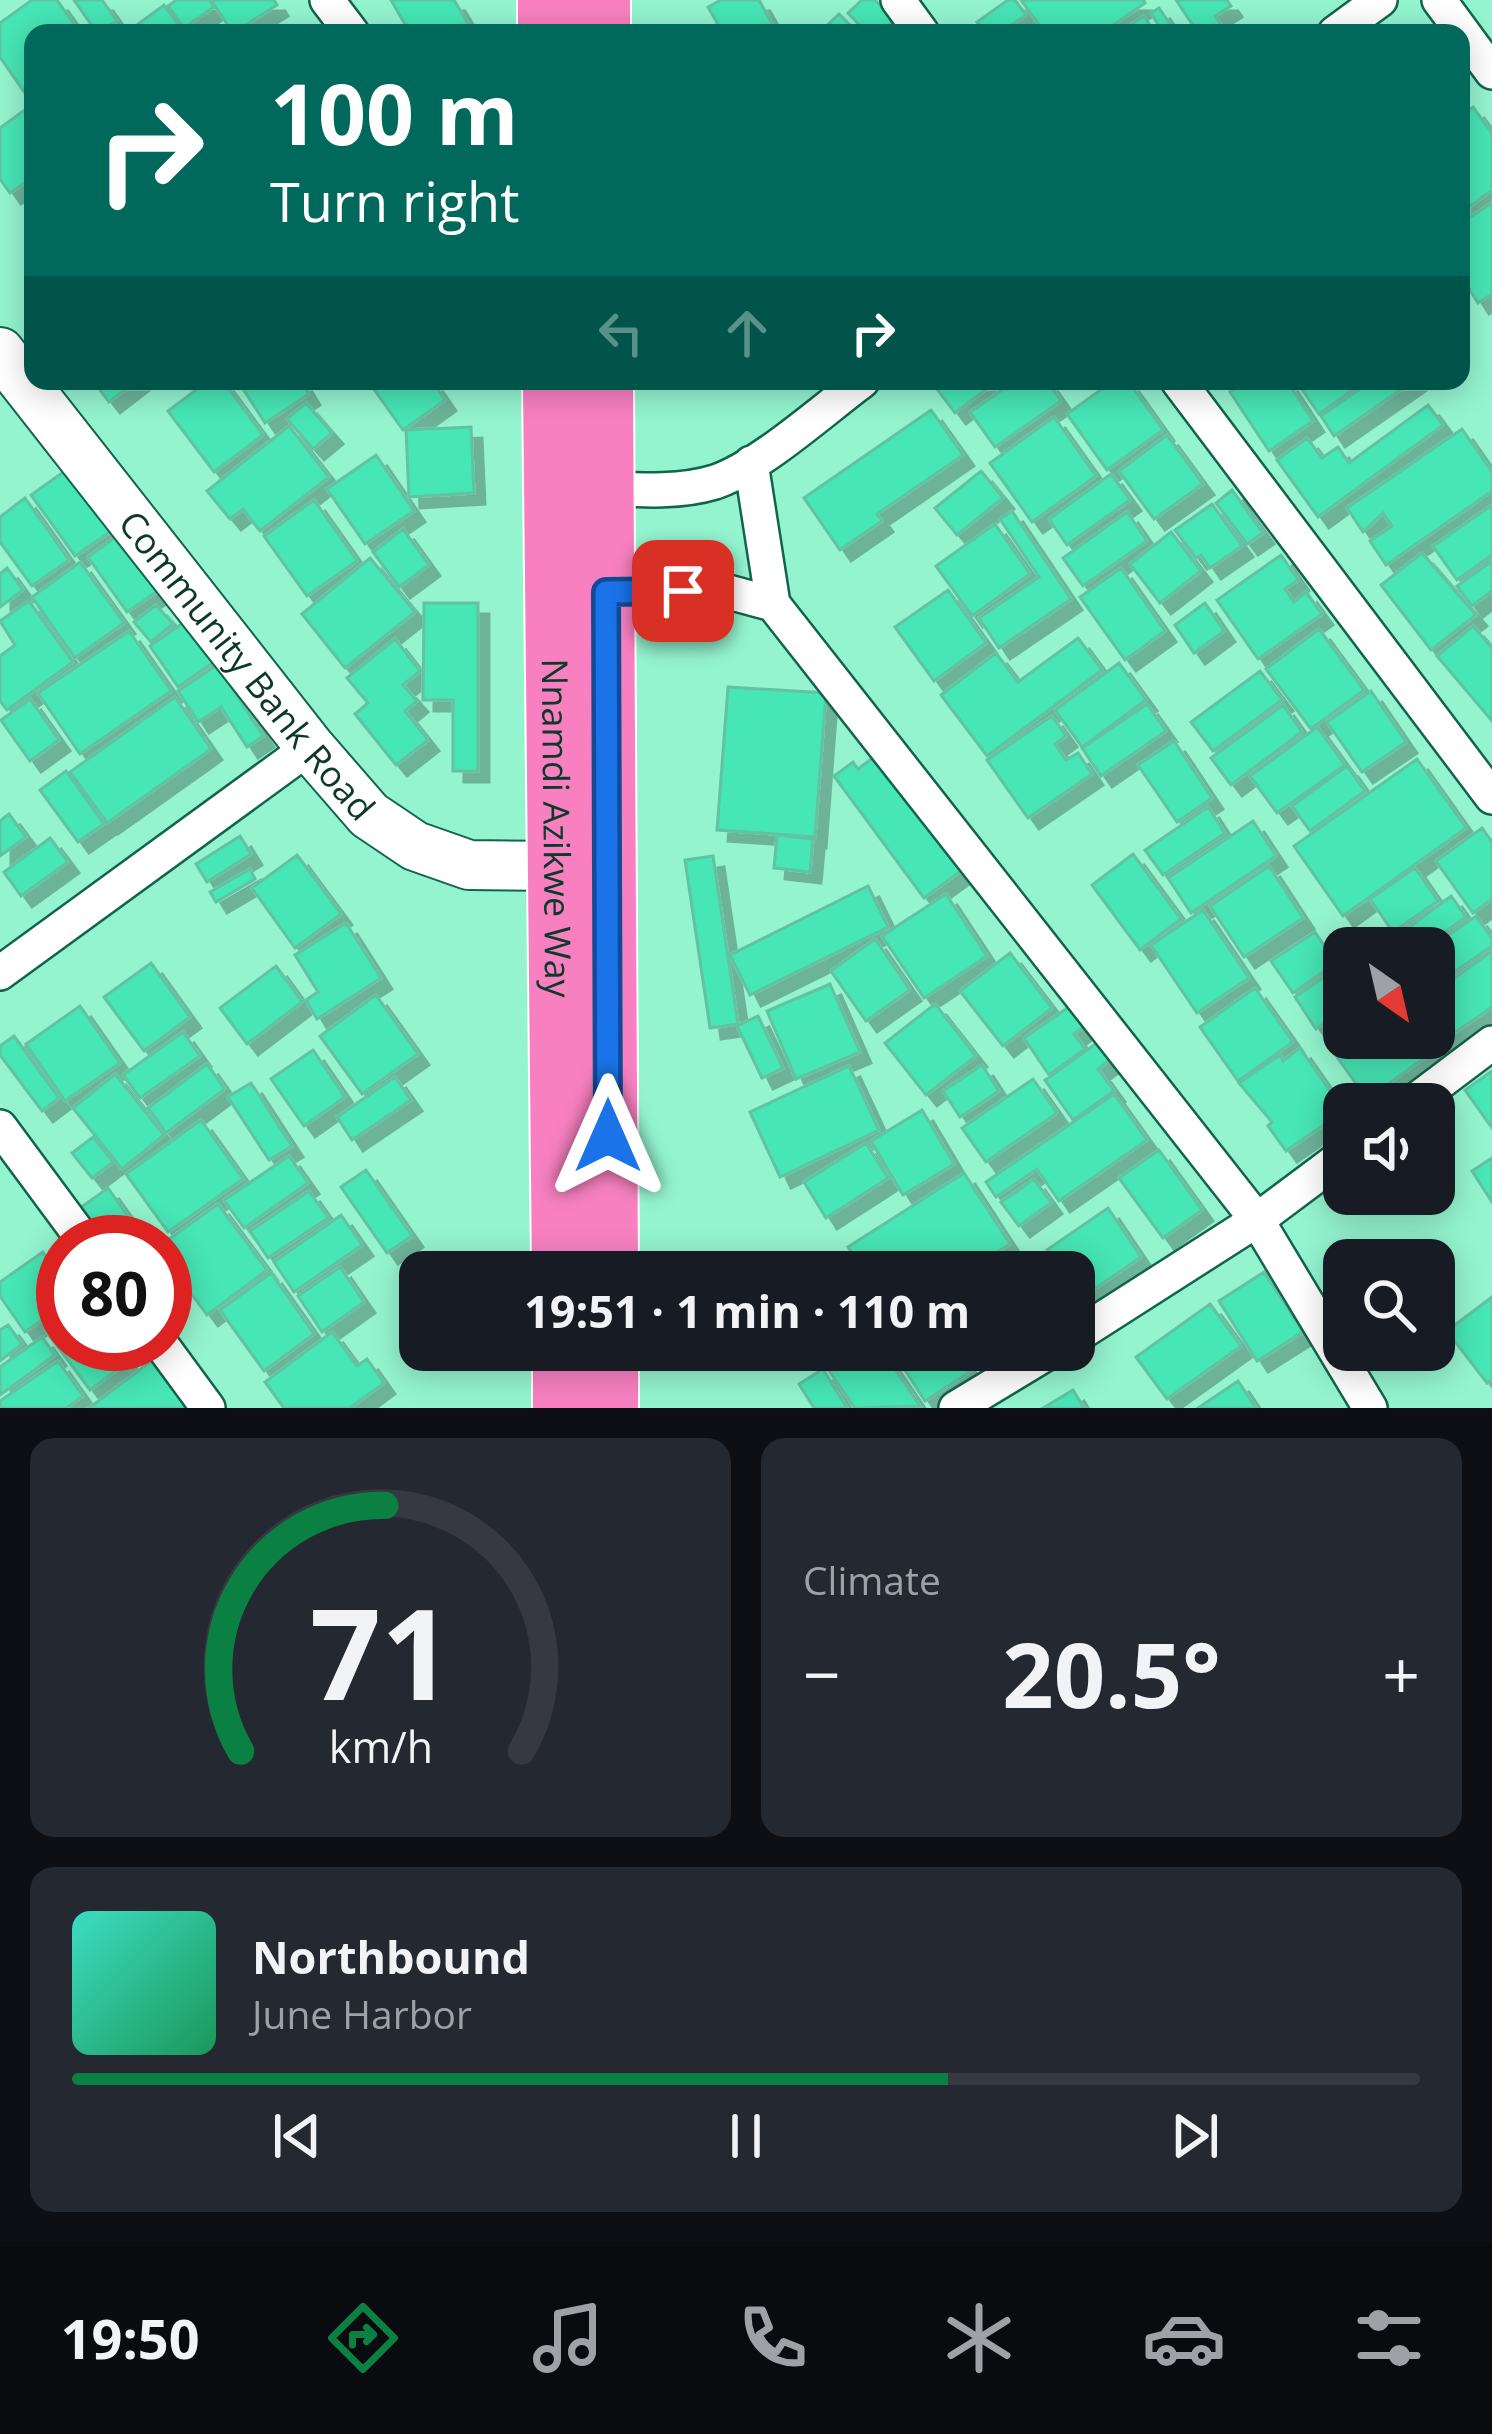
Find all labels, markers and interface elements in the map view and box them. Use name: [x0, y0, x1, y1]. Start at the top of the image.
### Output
text: 100 m: [270, 55, 518, 170]
icon: right: [72, 72, 228, 228]
text: Turn right: [270, 164, 519, 238]
icon: left: [588, 300, 654, 366]
icon: ahead: [714, 300, 780, 366]
icon: right: [840, 300, 906, 366]
street label: Community Bank Road: [109, 500, 387, 830]
pin: [632, 540, 734, 642]
icon: arrive: [650, 558, 716, 624]
street label: Nnamdi Azikwe Way: [531, 658, 584, 999]
north arrow: [1323, 927, 1455, 1059]
map controls: [1323, 927, 1455, 1371]
position arrow: [545, 1073, 671, 1199]
button: sound: [1323, 1083, 1455, 1215]
speed limit sign: 80: [36, 1215, 192, 1371]
button: search: [1323, 1239, 1455, 1371]
text: 19:51 · 1 min · 110 m: [524, 1280, 970, 1341]
text: Climate: [803, 1553, 941, 1606]
text: 71: [309, 1567, 452, 1737]
text: 20.5°: [1002, 1612, 1221, 1734]
text: −: [803, 1628, 841, 1718]
text: +: [1382, 1628, 1420, 1718]
text: km/h: [328, 1716, 433, 1775]
text: Northbound: [252, 1926, 530, 1987]
text: June Harbor: [252, 1987, 472, 2040]
icon: previous: [264, 2103, 330, 2169]
icon: pause: [713, 2103, 779, 2169]
icon: next: [1162, 2103, 1228, 2169]
icon: directions: [321, 2296, 405, 2380]
icon: music: [526, 2296, 610, 2380]
icon: phone: [731, 2296, 815, 2380]
icon: climate: [937, 2296, 1021, 2380]
icon: car: [1142, 2296, 1226, 2380]
icon: filters: [1347, 2296, 1431, 2380]
text: 19:50: [61, 2301, 200, 2375]

